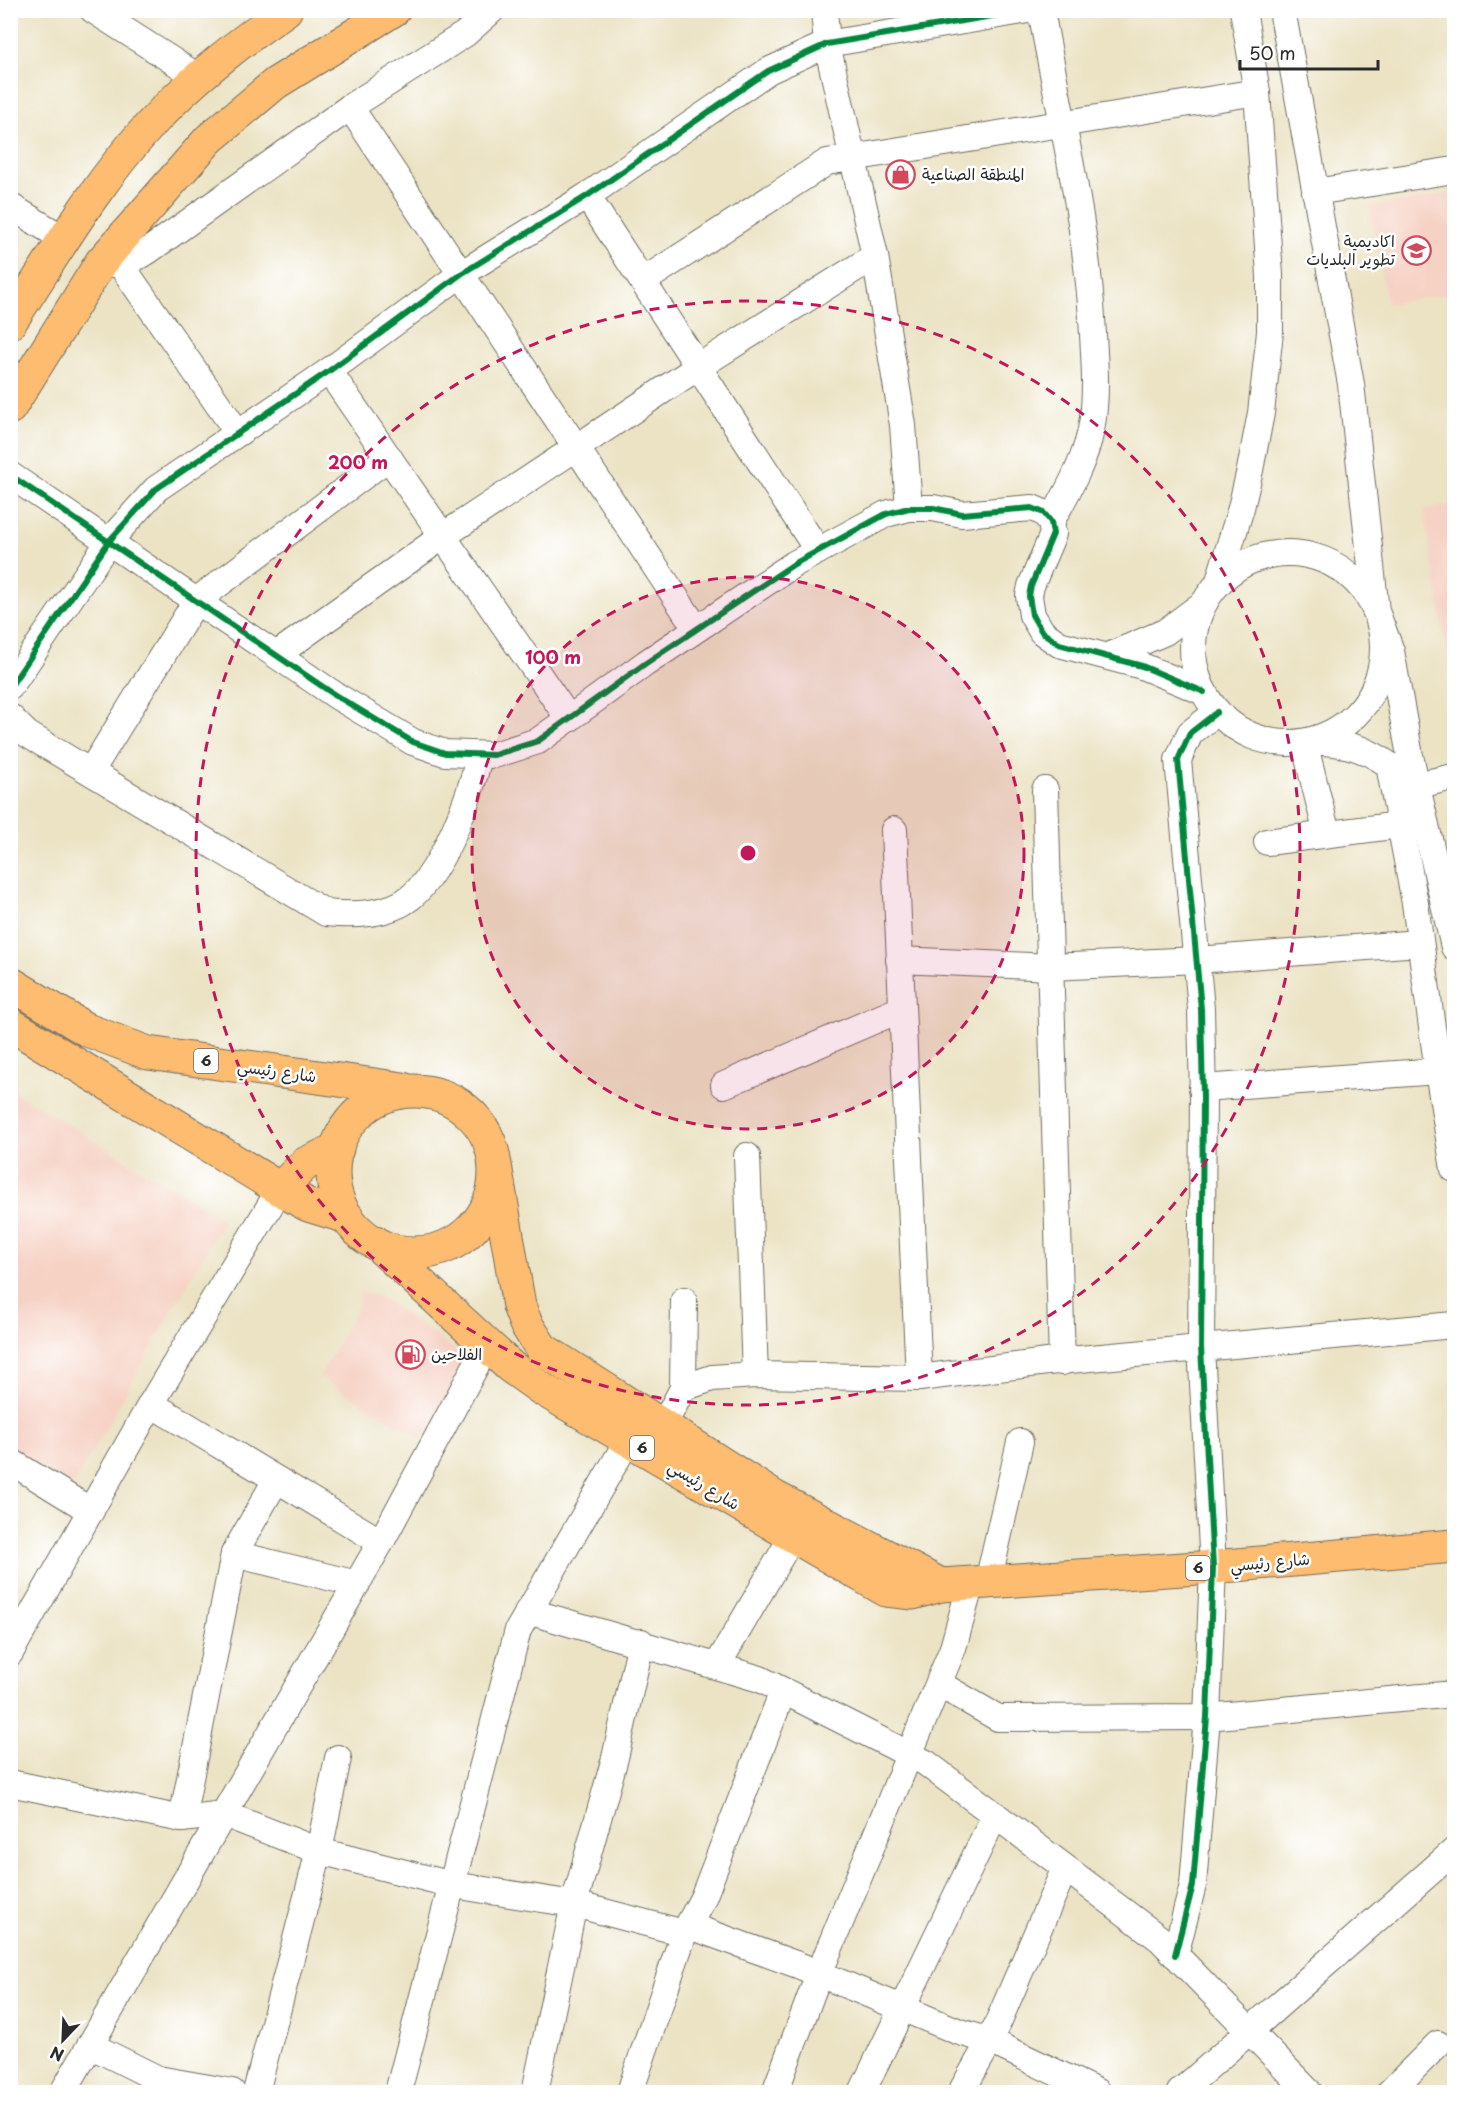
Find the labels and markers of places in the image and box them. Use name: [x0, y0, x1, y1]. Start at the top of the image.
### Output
shop icon: المنطقة الصناعية: [885, 158, 917, 190]
place label: المنطقة الصناعية: [922, 161, 1024, 185]
place label: اكاديمية تطوير البلديات: [1306, 228, 1395, 270]
school or university icon: اكاديمية تطوير البلديات: [1400, 234, 1432, 266]
centre of rings: [738, 843, 758, 863]
fuel station icon: الفلاحين: [394, 1338, 426, 1370]
place label: الفلاحين: [431, 1341, 482, 1365]

